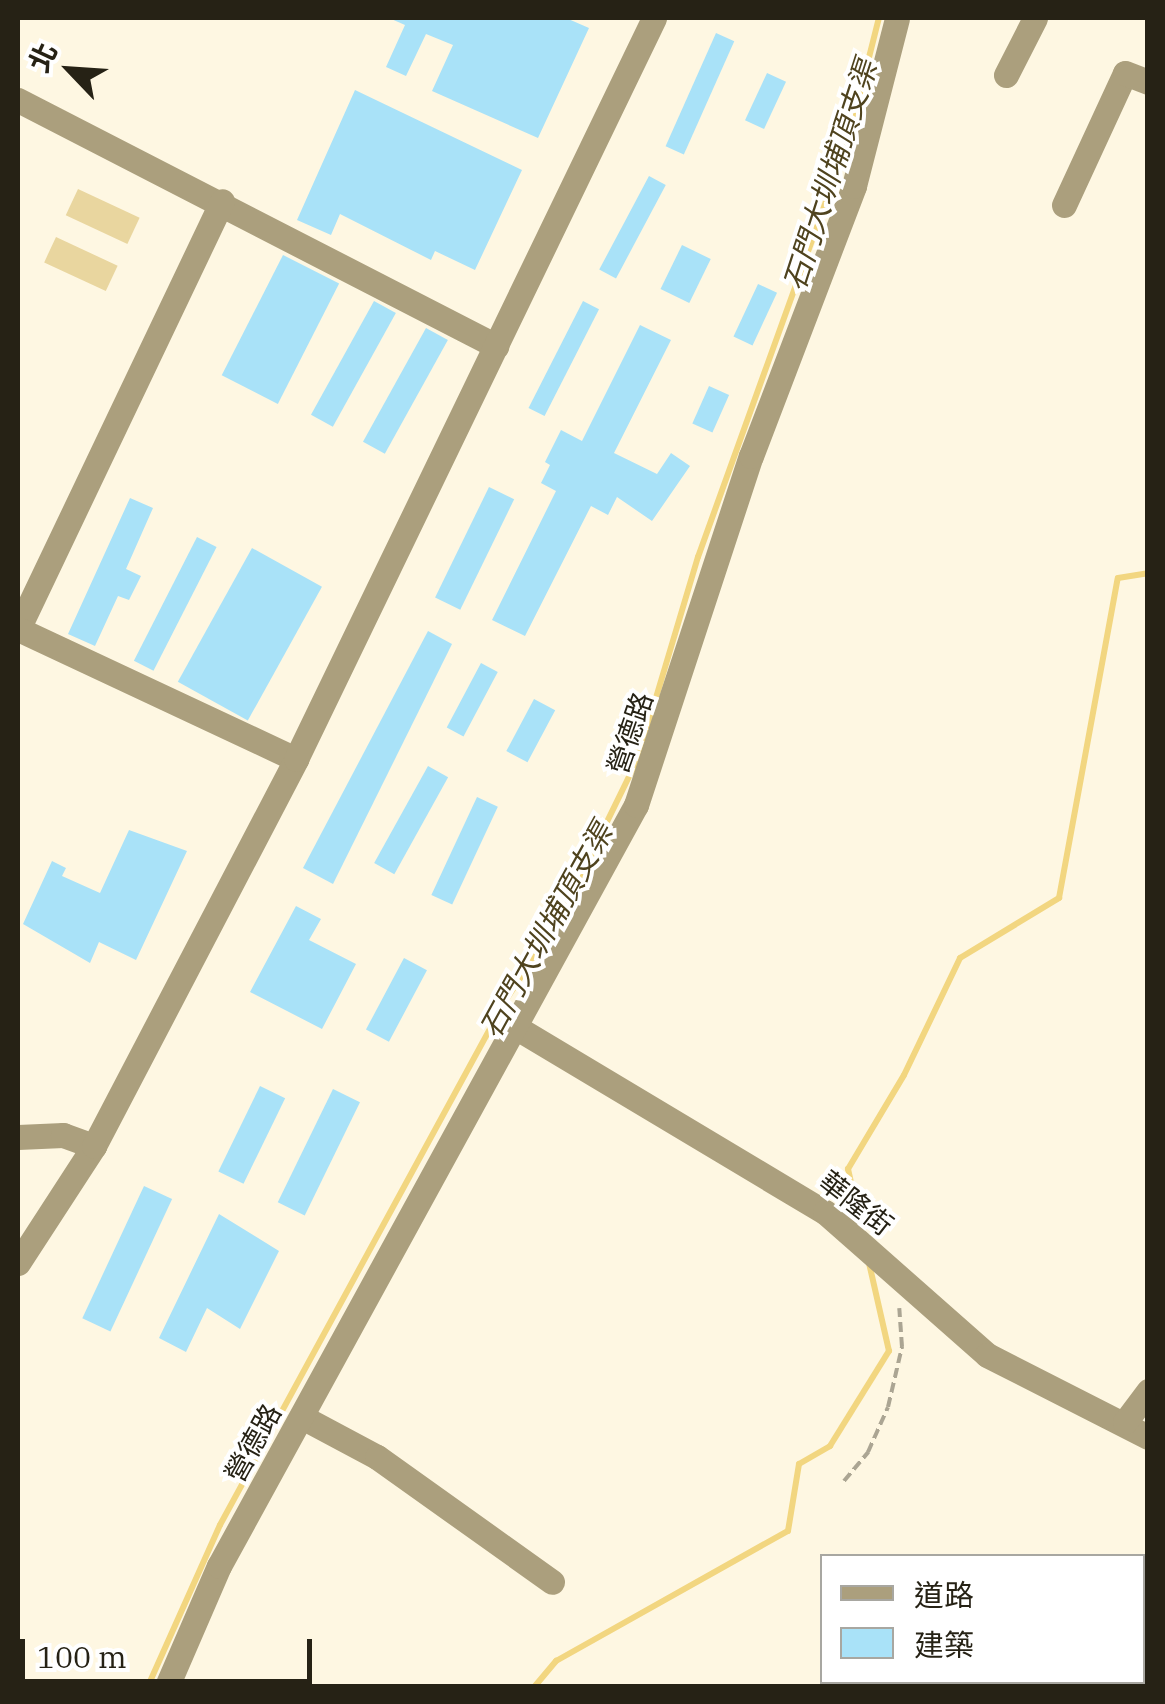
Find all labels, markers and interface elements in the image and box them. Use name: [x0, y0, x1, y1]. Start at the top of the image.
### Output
north arrow: [20, 20, 120, 120]
text: 北: [20, 37, 65, 78]
water label: 石門大圳埔頂支渠: [776, 55, 884, 295]
street label: 營德路: [600, 688, 660, 778]
water label: 石門大圳埔頂支渠: [472, 816, 620, 1044]
street label: 華隆街: [813, 1164, 899, 1242]
street label: 營德路: [218, 1398, 288, 1488]
legend: [820, 1554, 1145, 1684]
text: 道路: [914, 1575, 974, 1614]
scale bar: [25, 1619, 318, 1681]
text: 建築: [914, 1625, 974, 1664]
text: 100 m: [37, 1637, 127, 1676]

